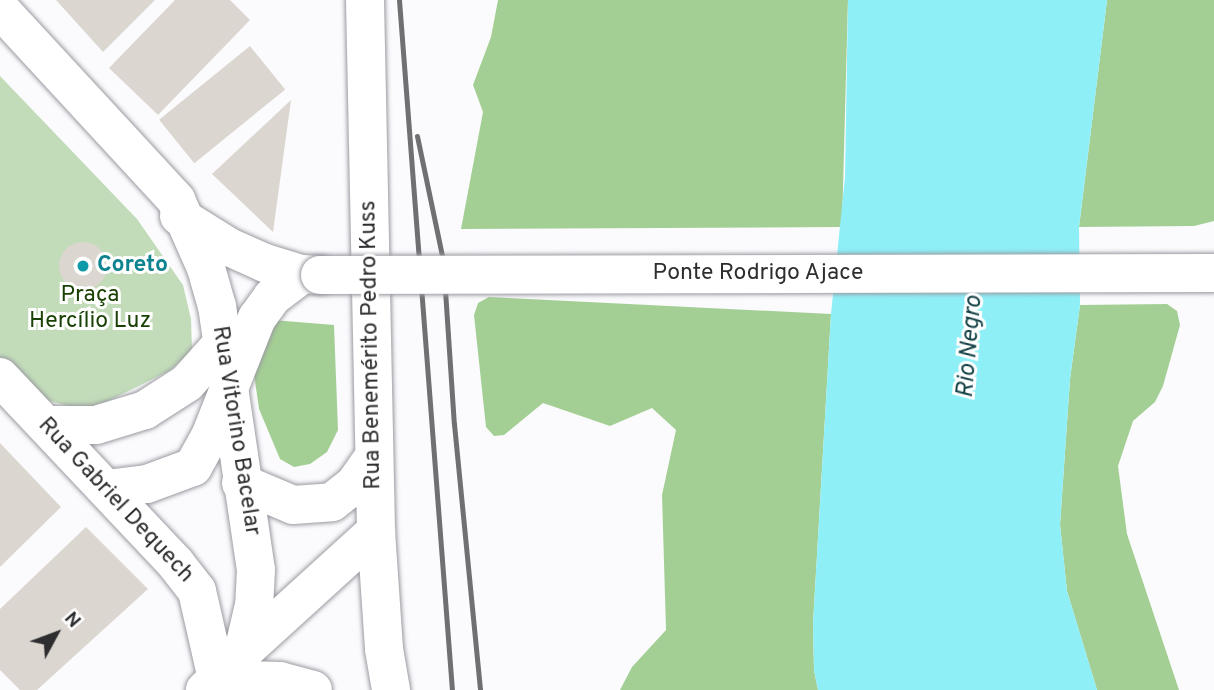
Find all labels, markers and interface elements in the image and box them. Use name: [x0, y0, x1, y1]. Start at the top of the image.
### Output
street label: Rua Benemérito Pedro Kuss: [356, 200, 388, 490]
place label: Coreto: [97, 252, 168, 280]
marker: Coreto: [75, 258, 91, 274]
street label: Ponte Rodrigo Ajace: [652, 260, 864, 288]
park label: Praça Hercílio Luz: [29, 282, 151, 336]
water label: Rio Negro: [952, 295, 990, 399]
street label: Rua Vitorino Bacelar: [205, 324, 265, 538]
street label: Rua Gabriel Dequech: [31, 413, 199, 589]
north arrow: [21, 599, 91, 669]
text: N: [58, 607, 85, 633]

